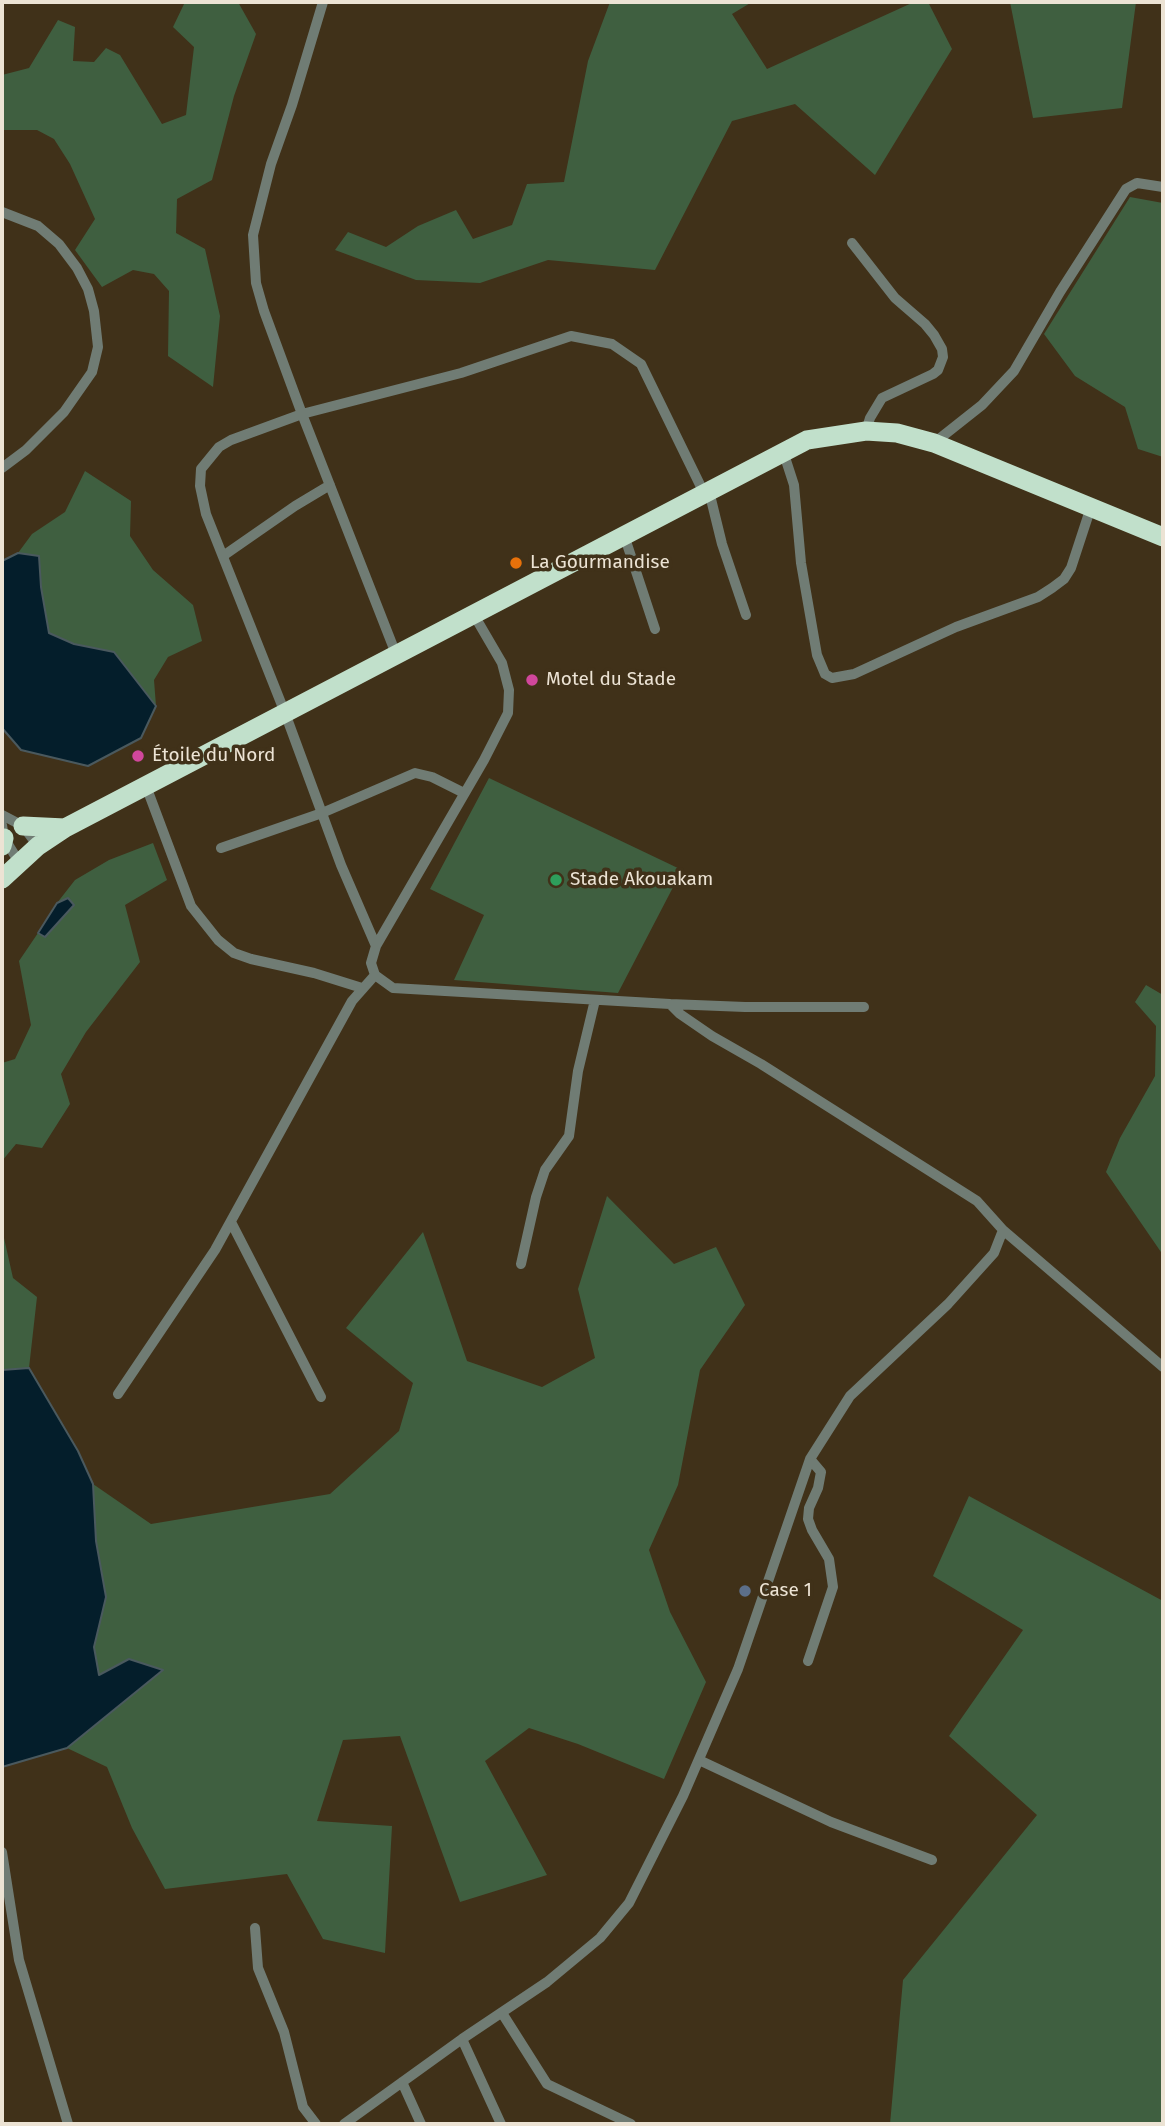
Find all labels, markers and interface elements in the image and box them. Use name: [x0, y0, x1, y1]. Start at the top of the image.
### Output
place label: La Gourmandise: [530, 552, 670, 574]
marker: La Gourmandise: [508, 555, 524, 571]
place label: Motel du Stade: [546, 669, 676, 691]
marker: Motel du Stade: [524, 672, 540, 688]
place label: Étoile du Nord: [152, 745, 275, 767]
marker: Étoile du Nord: [130, 748, 146, 764]
place label: Stade Akouakam: [570, 869, 713, 891]
marker: Stade Akouakam: [548, 872, 564, 888]
place label: Case 1: [759, 1580, 812, 1602]
marker: Case 1: [737, 1583, 753, 1599]

